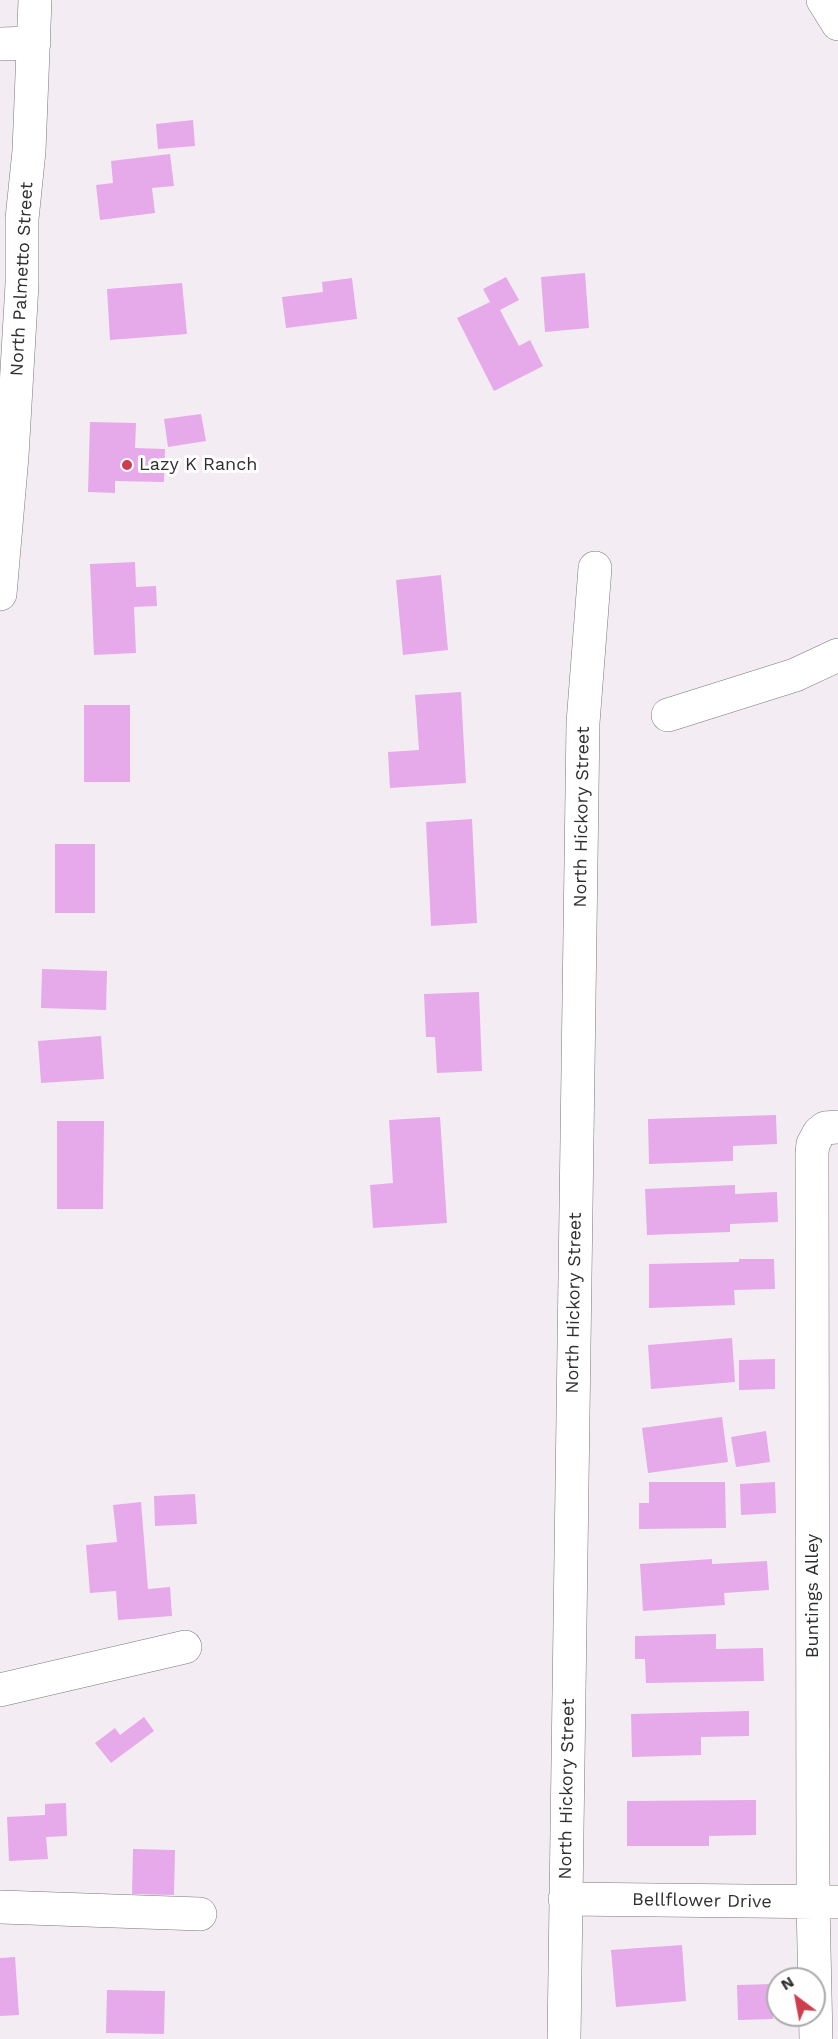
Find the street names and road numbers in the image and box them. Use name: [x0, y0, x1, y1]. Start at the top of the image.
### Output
street label: North Palmetto Street: [6, 181, 38, 377]
street label: North Hickory Street: [570, 726, 594, 908]
street label: North Hickory Street: [562, 1212, 586, 1394]
street label: Buntings Alley: [802, 1534, 824, 1658]
street label: North Hickory Street: [555, 1698, 579, 1880]
street label: Bellflower Drive: [632, 1889, 772, 1913]

